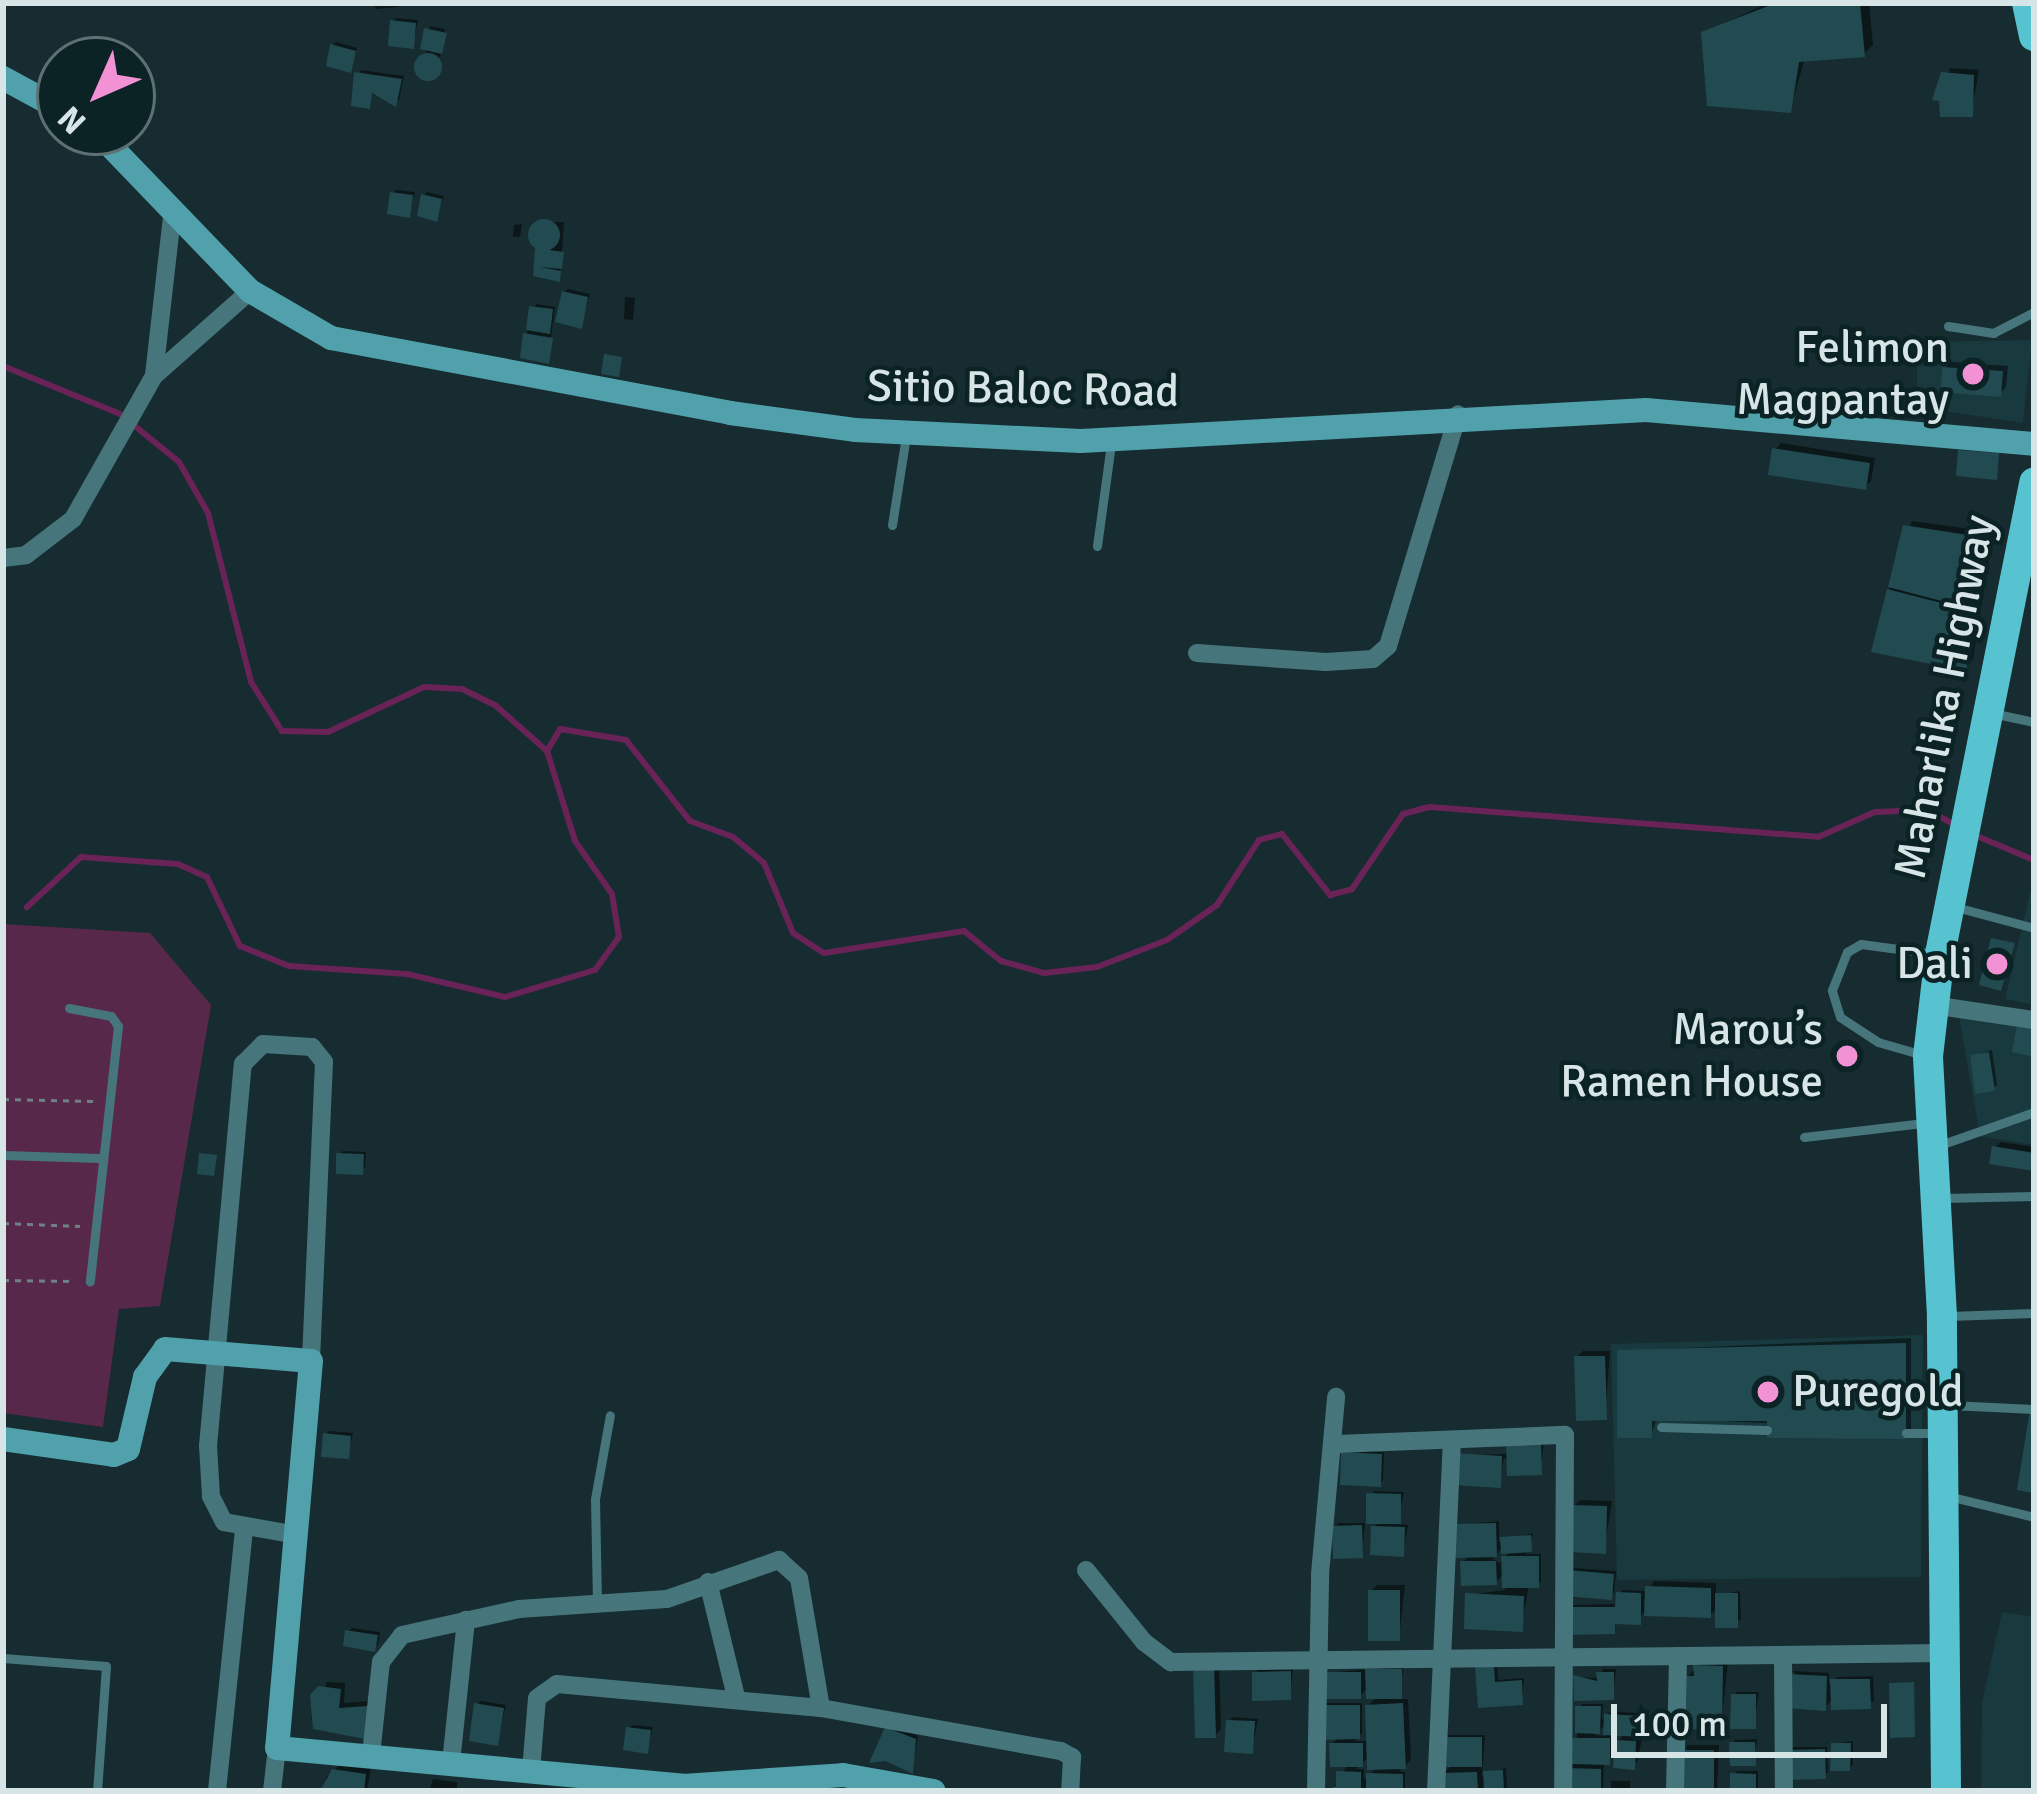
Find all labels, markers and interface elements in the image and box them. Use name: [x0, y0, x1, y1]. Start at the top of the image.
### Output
north arrow: [36, 36, 156, 156]
text: N: [50, 97, 95, 142]
place label: Felimon Magpantay: [1736, 321, 1949, 427]
street label: Sitio Baloc Road: [866, 359, 1180, 419]
marker: Felimon Magpantay: [1960, 361, 1986, 387]
street label: Maharlika Highway: [1883, 511, 2007, 883]
place label: Dali: [1896, 937, 1973, 991]
marker: Dali: [1984, 951, 2010, 977]
place label: Marou’s Ramen House: [1560, 1003, 1823, 1109]
marker: Marou’s Ramen House: [1834, 1043, 1860, 1069]
place label: Puregold: [1792, 1365, 1964, 1419]
marker: Puregold: [1755, 1379, 1781, 1405]
scale bar: [1617, 1680, 1893, 1754]
text: 100 m: [1632, 1702, 1727, 1747]

